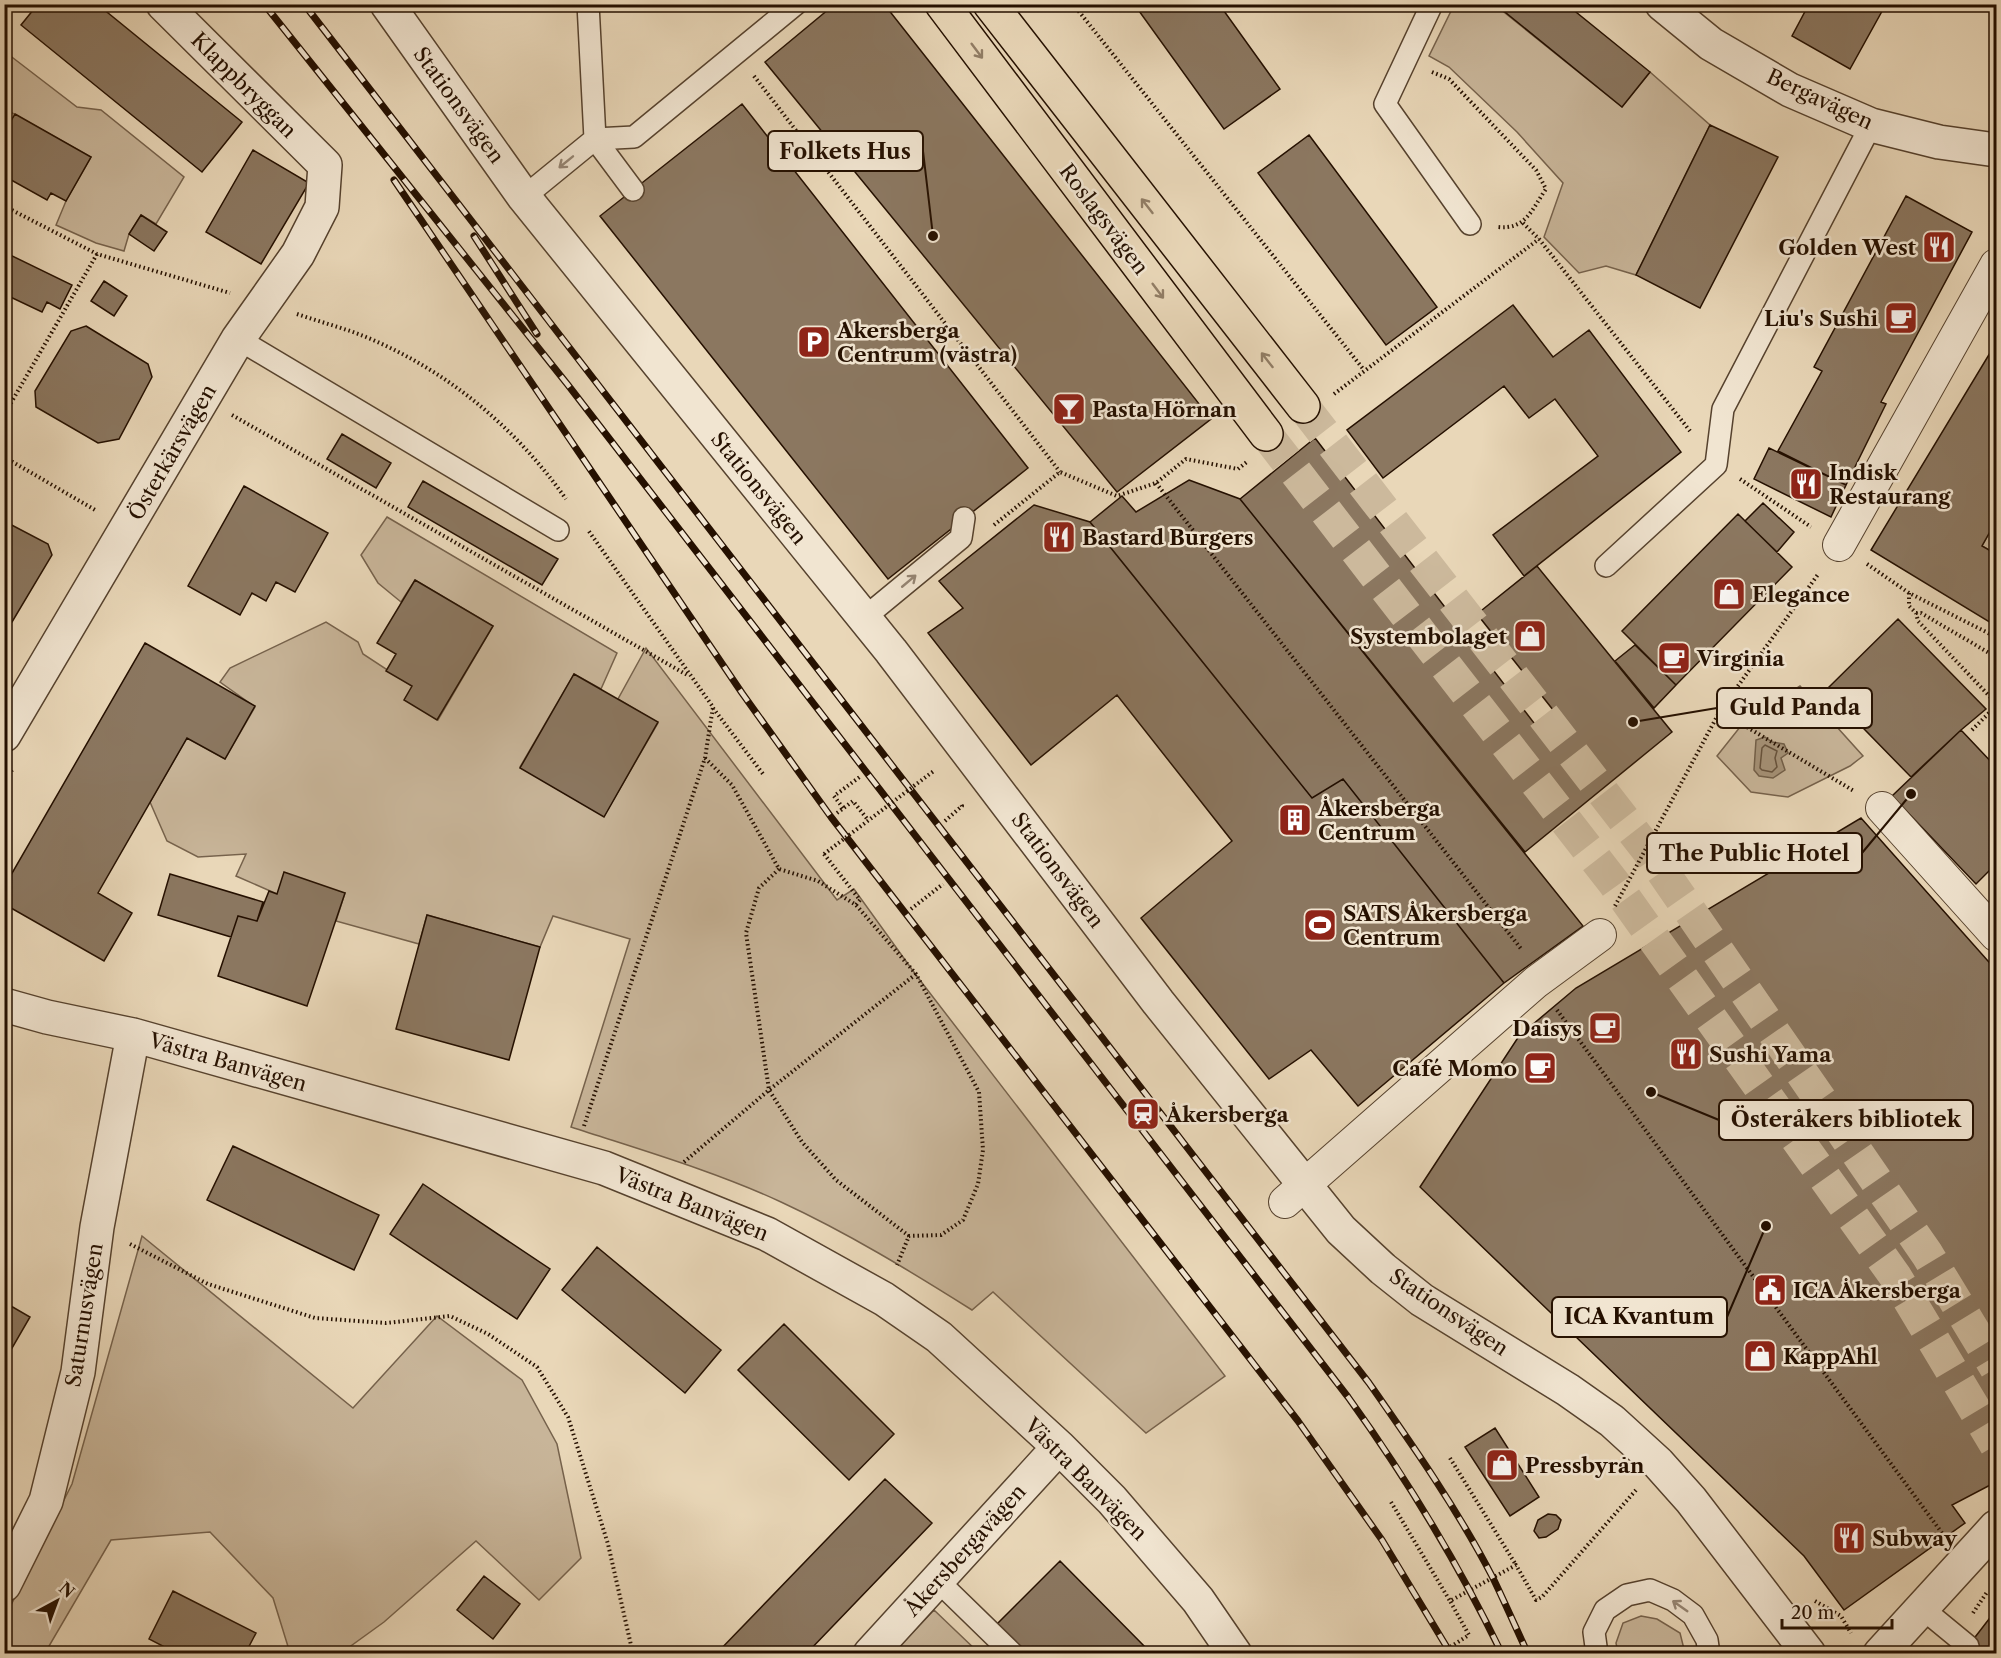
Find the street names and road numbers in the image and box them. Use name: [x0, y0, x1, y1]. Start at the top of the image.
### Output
street label: Klappbryggan: [186, 27, 302, 143]
street label: Stationsvägen: [408, 42, 510, 168]
street label: Bergavägen: [1763, 63, 1877, 135]
street label: Roslagsvägen: [1054, 159, 1154, 279]
street label: Österkärsvägen: [123, 380, 221, 524]
street label: Stationsvägen: [706, 427, 812, 549]
street label: Stationsvägen: [1007, 808, 1109, 932]
street label: Västra Banvägen: [145, 1027, 310, 1096]
street label: Västra Banvägen: [611, 1162, 772, 1246]
street label: Saturnusvägen: [60, 1241, 108, 1389]
street label: Stationsvägen: [1385, 1263, 1513, 1361]
street label: Västra Banvägen: [1019, 1412, 1152, 1545]
street label: Åkersbergavägen: [898, 1479, 1031, 1622]

